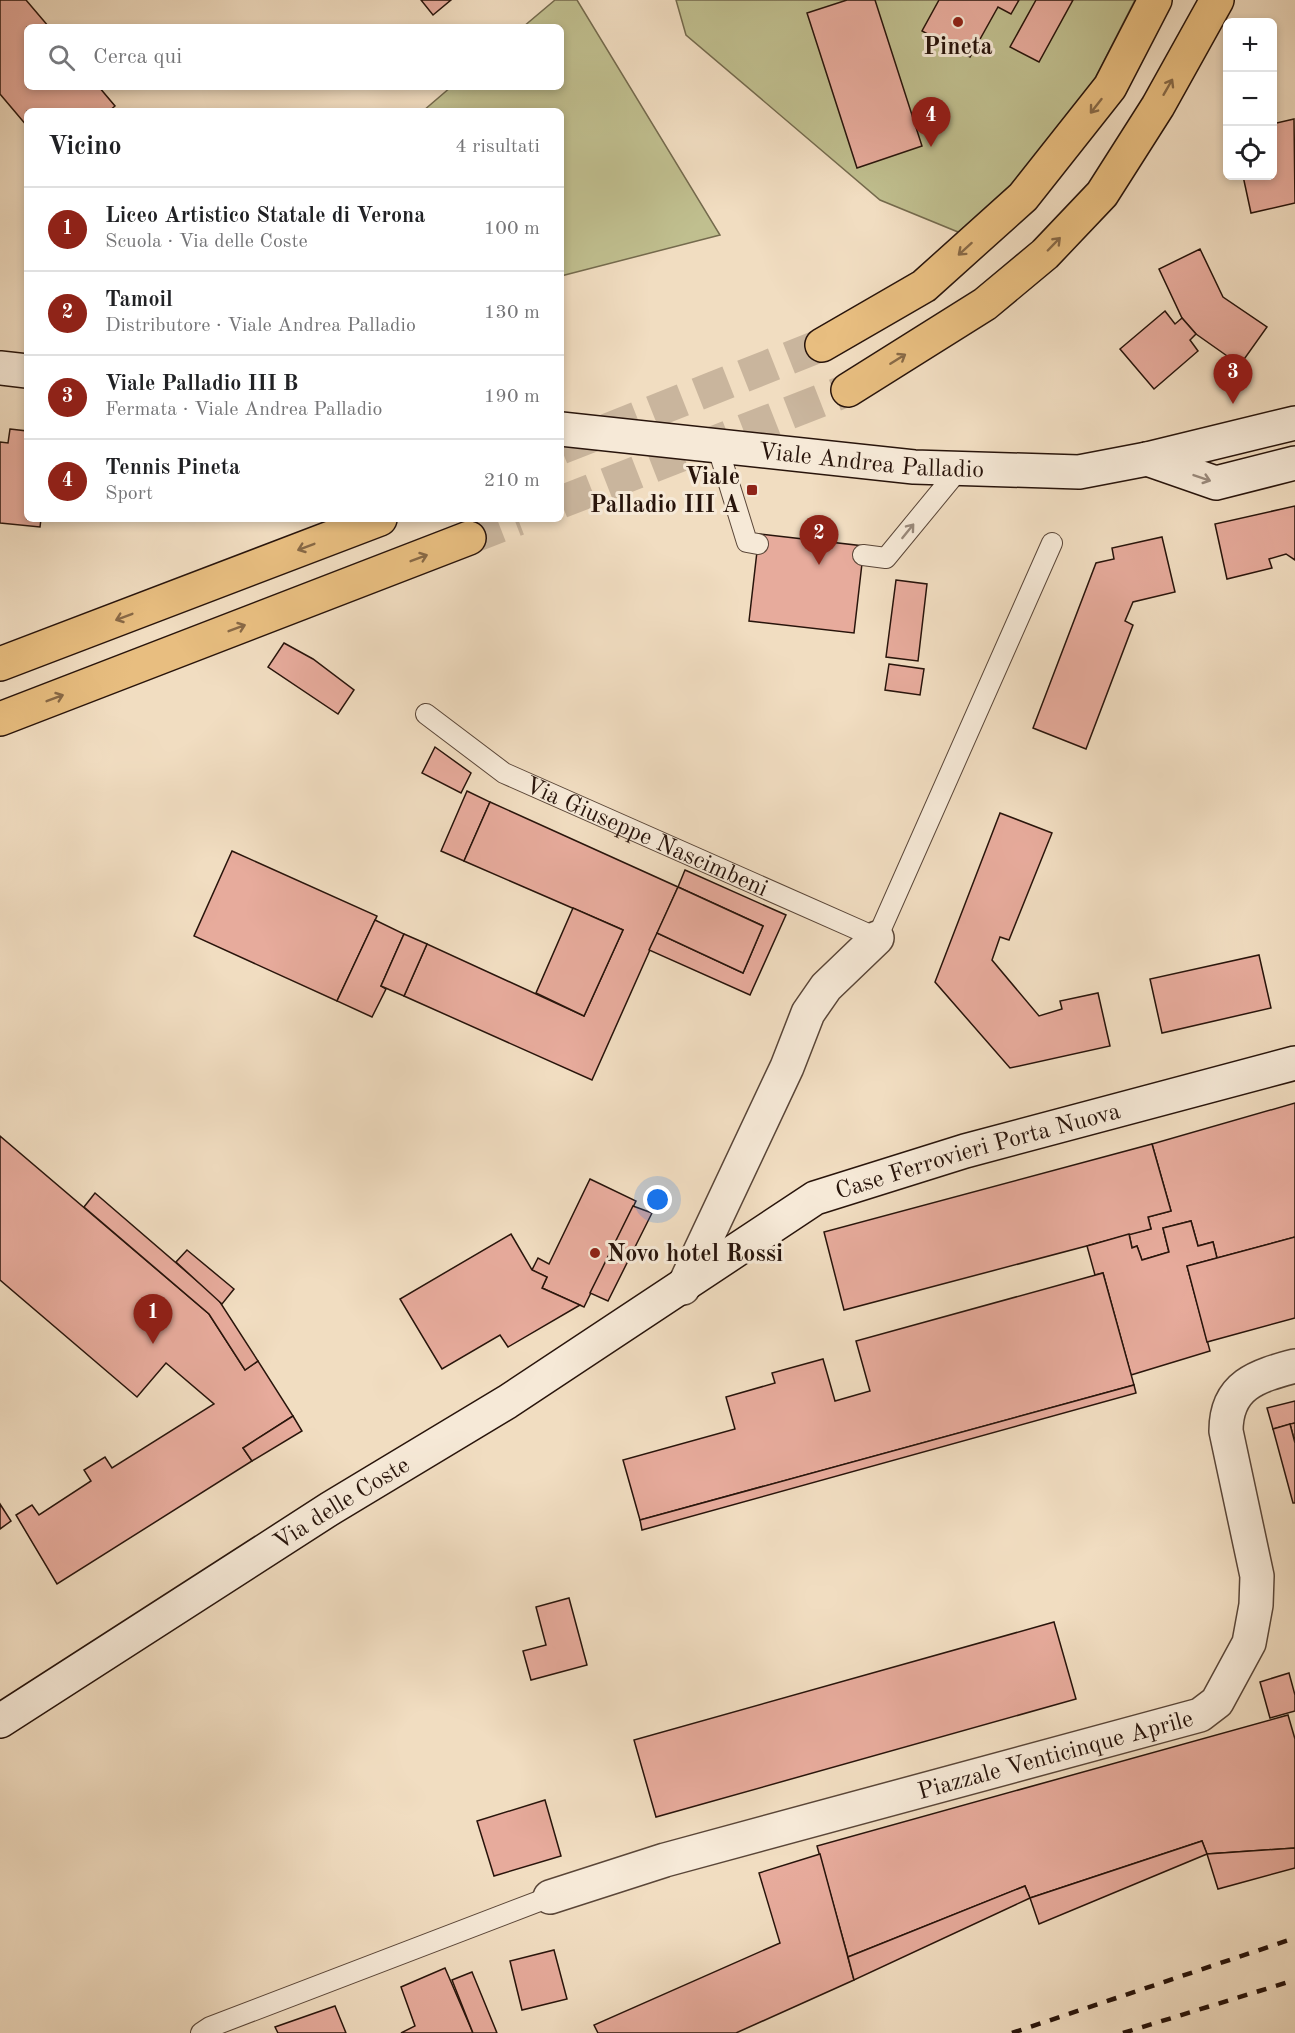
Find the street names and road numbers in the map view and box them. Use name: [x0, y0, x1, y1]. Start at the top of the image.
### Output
street label: Viale Andrea Palladio: [757, 440, 984, 483]
street label: Via Giuseppe Nascimbeni: [521, 774, 771, 902]
street label: Case Ferrovieri Porta Nuova: [833, 1100, 1123, 1205]
street label: Via delle Coste: [270, 1454, 414, 1555]
street label: Piazzale Venticinque Aprile: [915, 1707, 1196, 1805]

